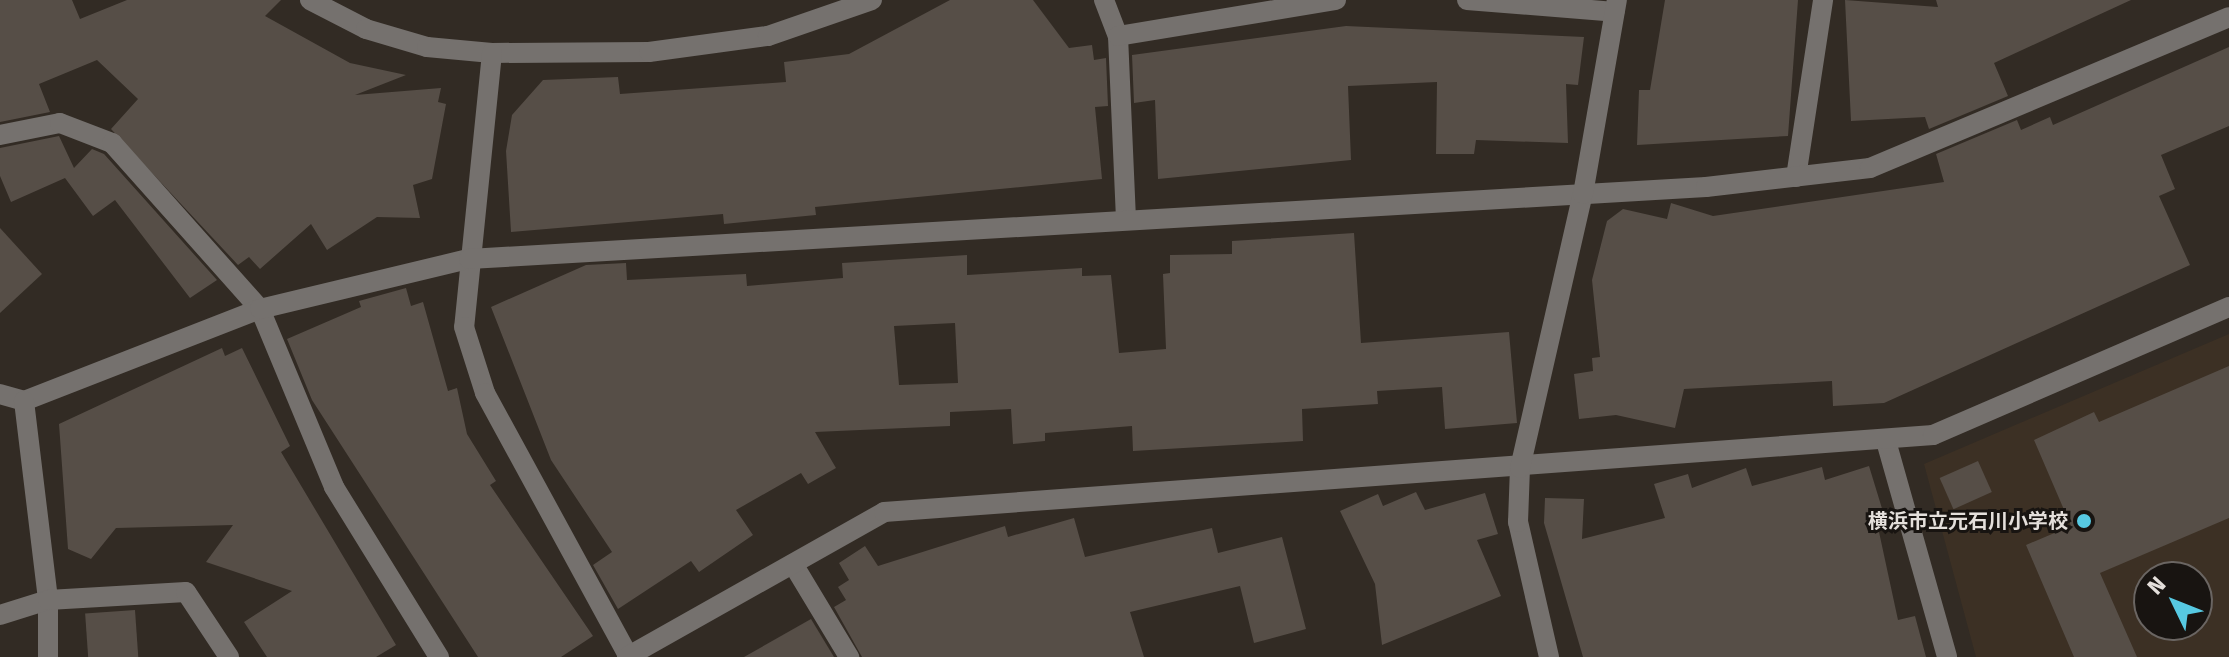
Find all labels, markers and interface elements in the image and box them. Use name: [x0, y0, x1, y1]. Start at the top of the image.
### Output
place label: 横浜市立元石川小学校: [1868, 509, 2068, 533]
marker: 横浜市立元石川小学校: [2075, 512, 2093, 530]
north arrow: [2133, 561, 2213, 641]
text: N: [2142, 571, 2171, 600]

